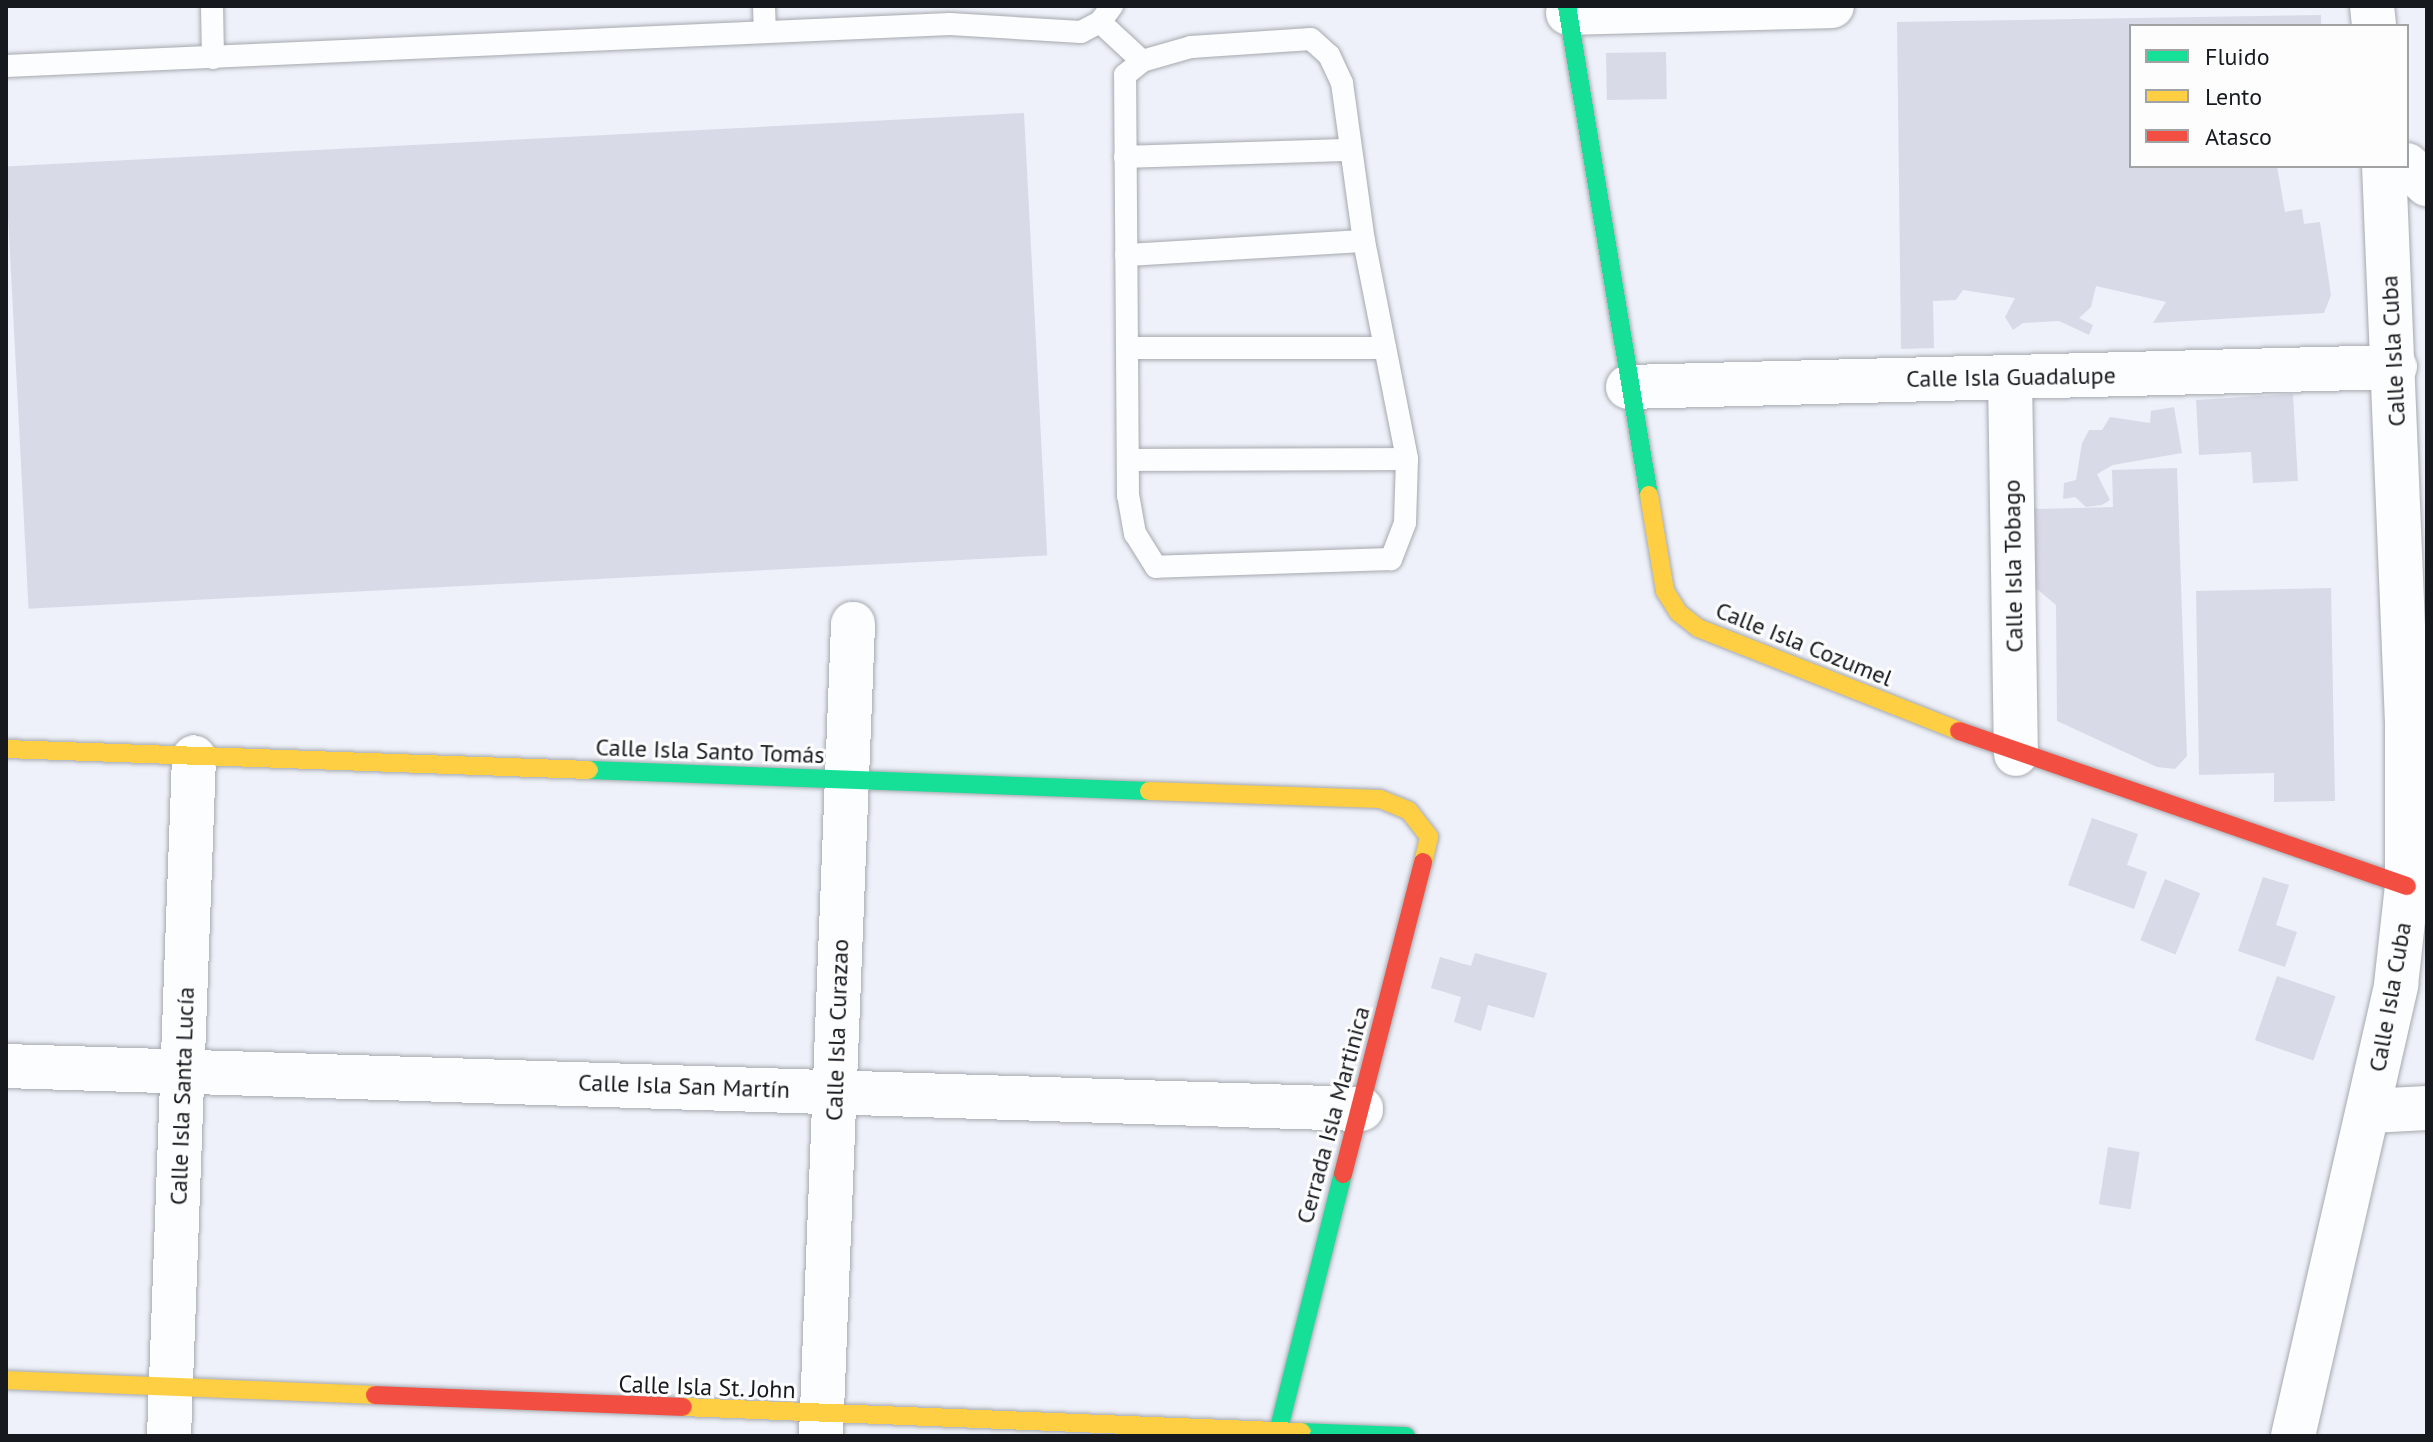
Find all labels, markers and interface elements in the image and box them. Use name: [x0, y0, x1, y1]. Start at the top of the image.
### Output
legend: [2129, 24, 2409, 168]
text: Fluido: [2205, 41, 2270, 72]
text: Lento: [2205, 81, 2262, 112]
text: Atasco: [2205, 121, 2272, 152]
street label: Calle Isla Cuba: [2375, 275, 2411, 427]
street label: Calle Isla Guadalupe: [1906, 361, 2116, 393]
street label: Calle Isla Tobago: [1997, 479, 2029, 653]
street label: Calle Isla Cozumel: [1711, 595, 1897, 693]
street label: Calle Isla Santo Tomás: [595, 733, 825, 769]
street label: Calle Isla Cuba: [2363, 920, 2417, 1074]
street label: Calle Isla Curazao: [819, 939, 855, 1121]
street label: Calle Isla Santa Lucía: [164, 986, 200, 1206]
street label: Cerrada Isla Martinica: [1290, 1003, 1376, 1227]
street label: Calle Isla San Martín: [578, 1068, 790, 1104]
street label: Calle Isla St. John: [617, 1369, 797, 1405]

